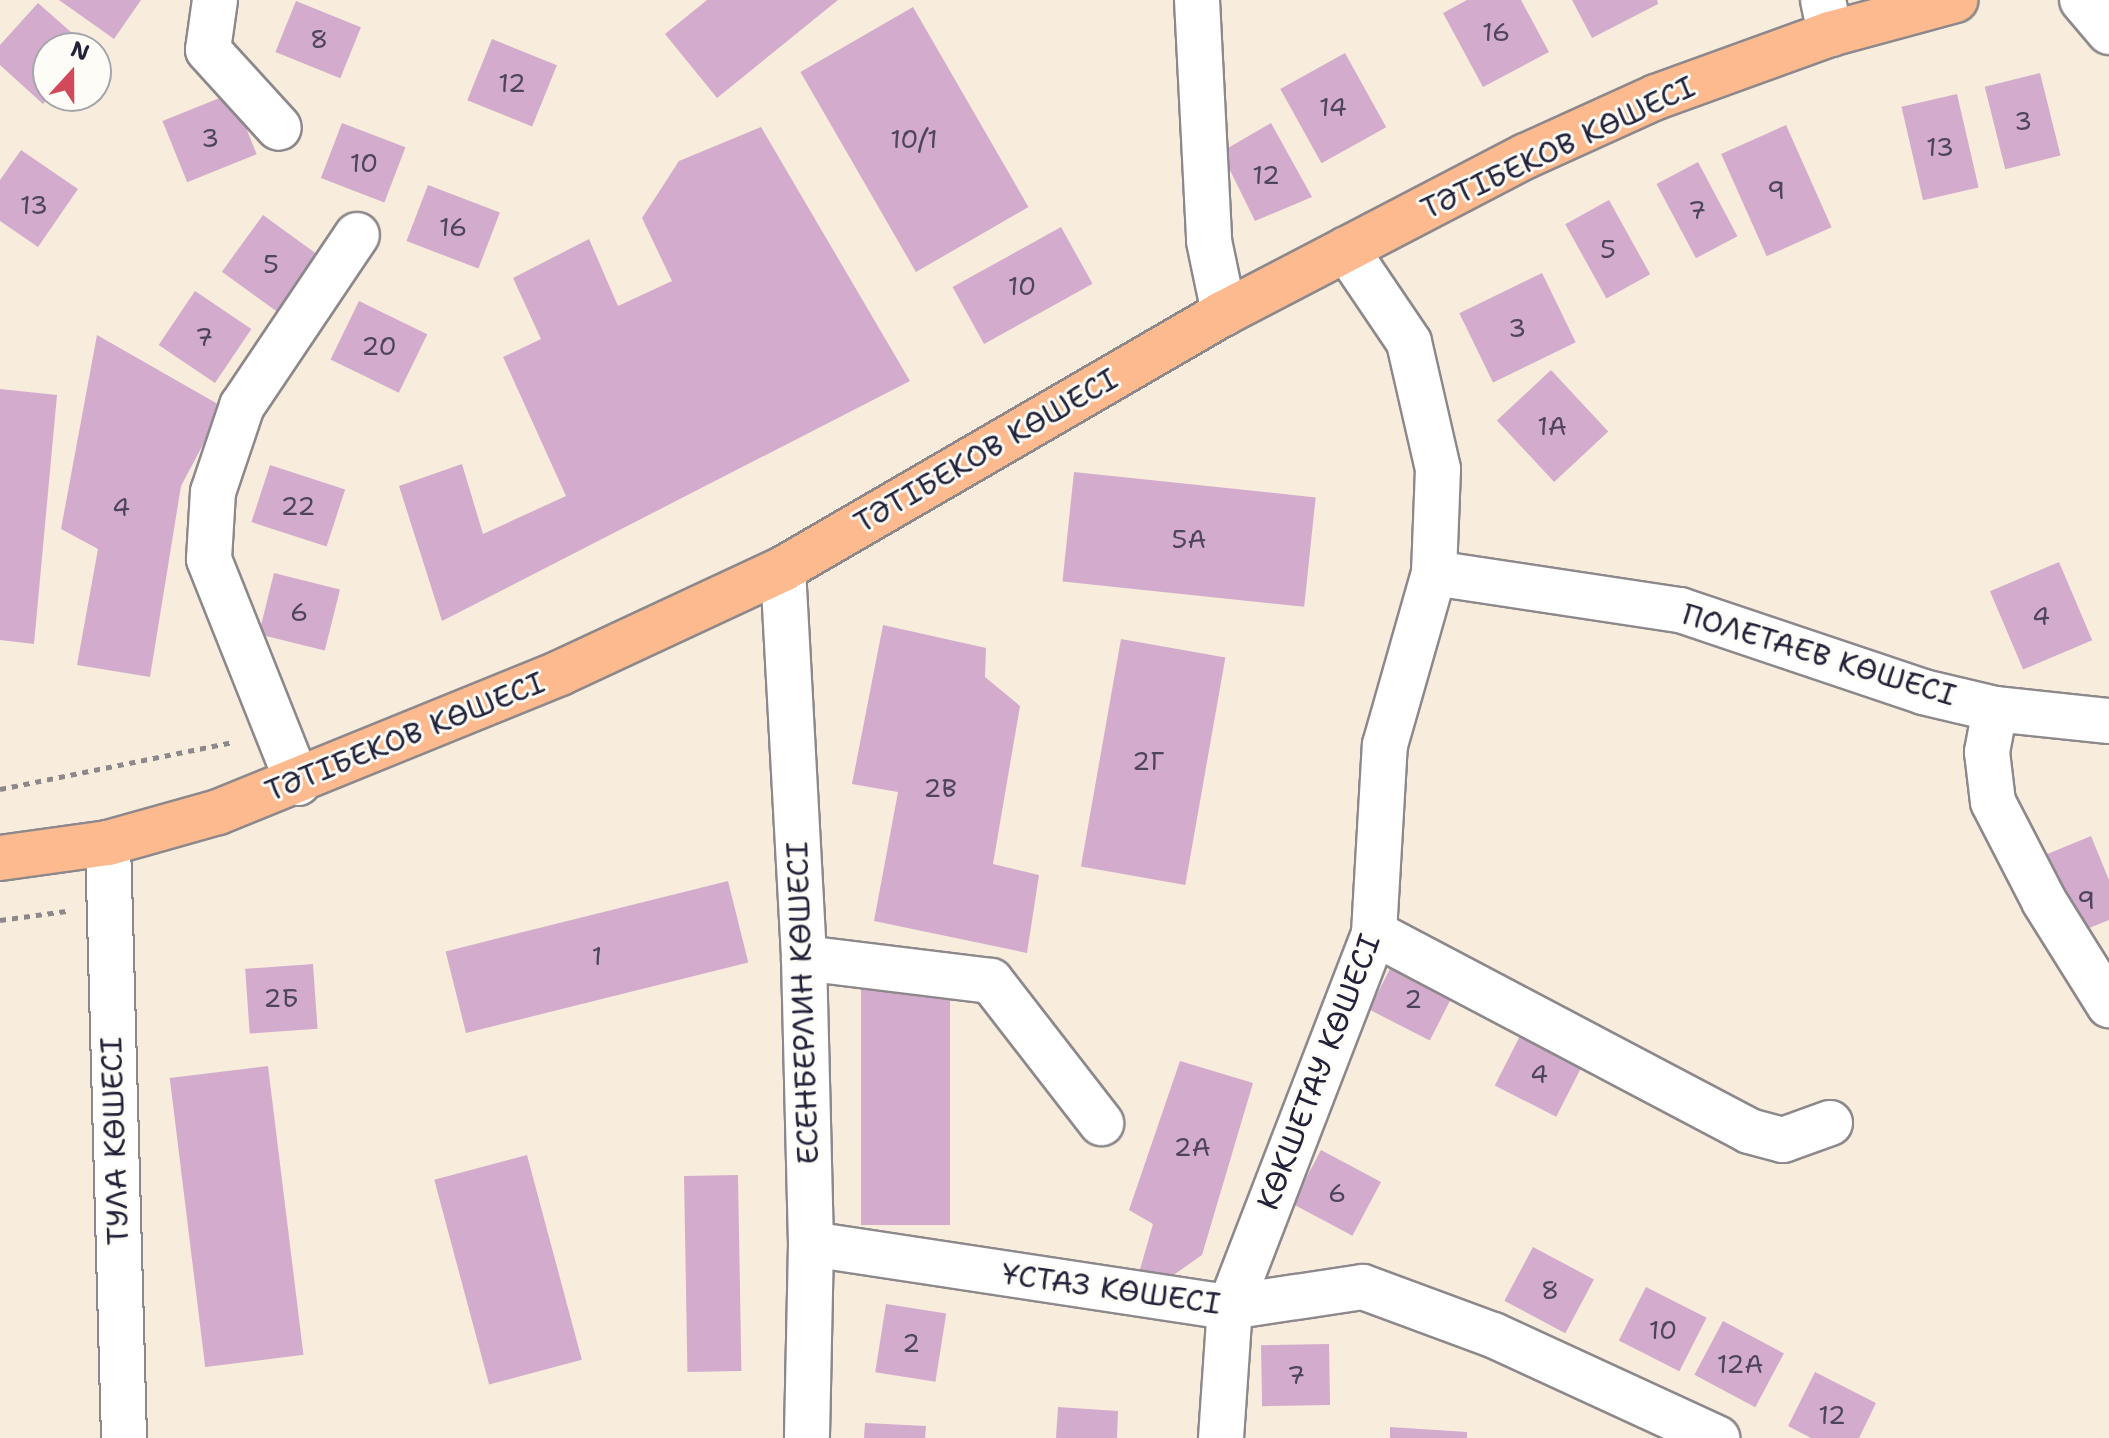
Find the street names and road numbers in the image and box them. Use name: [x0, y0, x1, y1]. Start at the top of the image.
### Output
street label: ТӘТІБЕКОВ КӨШЕСІ: [1415, 69, 1701, 227]
street label: ТӘТІБЕКОВ КӨШЕСІ: [848, 361, 1124, 541]
street label: ПОЛЕТАЕВ КӨШЕСІ: [1678, 596, 1960, 714]
street label: ТӘТІБЕКОВ КӨШЕСІ: [260, 664, 550, 810]
street label: ЕСЕНБЕРЛИН КӨШЕСІ: [779, 841, 827, 1165]
street label: КӨКШЕТАУ КӨШЕСІ: [1250, 929, 1388, 1215]
street label: ТУЛА КӨШЕСІ: [93, 1036, 137, 1246]
street label: ҰСТАЗ КӨШЕСІ: [999, 1256, 1223, 1322]

